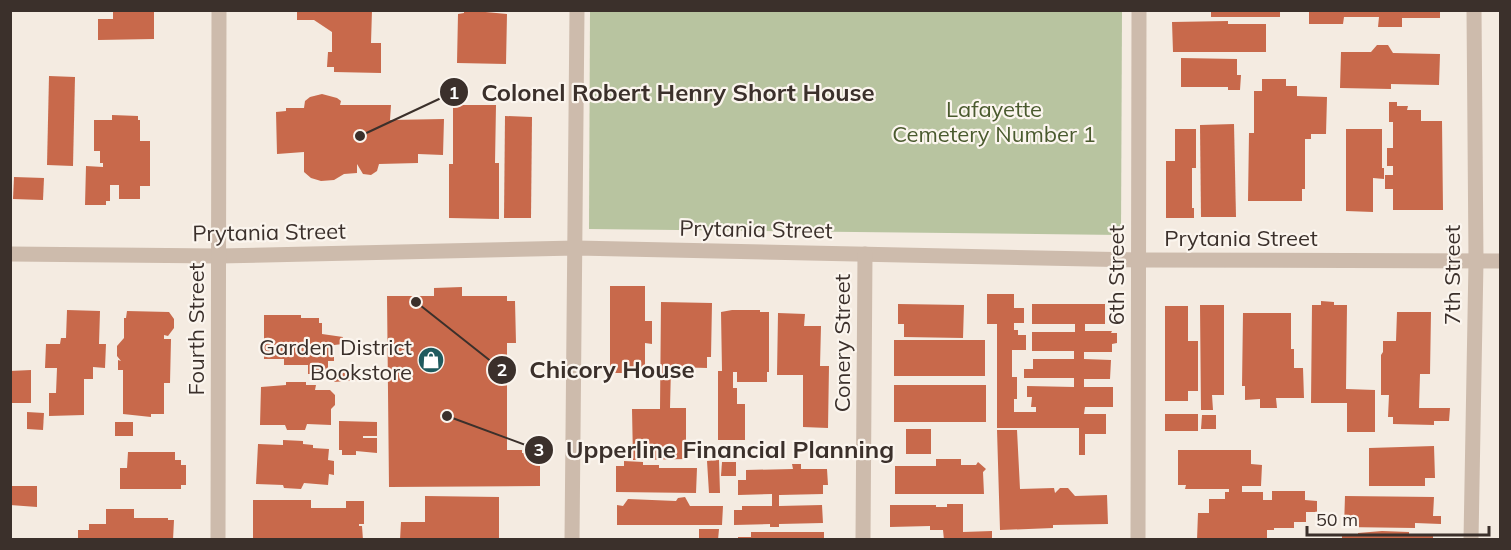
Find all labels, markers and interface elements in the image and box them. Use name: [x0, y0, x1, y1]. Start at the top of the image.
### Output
callout: Colonel Robert Henry Short House: [439, 71, 887, 113]
text: Colonel Robert Henry Short House: [481, 77, 875, 107]
text: 1: [449, 81, 459, 104]
park label: Lafayette Cemetery Number 1: [892, 95, 1096, 148]
street label: Prytania Street: [679, 214, 833, 244]
street label: Prytania Street: [192, 217, 346, 247]
street label: Prytania Street: [1164, 224, 1318, 252]
street label: 6th Street: [1102, 225, 1130, 325]
street label: 7th Street: [1438, 225, 1466, 325]
street label: Fourth Street: [182, 262, 210, 395]
street label: Conery Street: [828, 273, 856, 412]
place label: Garden District Bookstore: [259, 333, 412, 386]
shop icon: Garden District Bookstore: [416, 345, 446, 375]
callout: Chicory House: [487, 349, 706, 391]
text: Chicory House: [529, 354, 695, 384]
text: 2: [497, 358, 507, 381]
callout: Upperline Financial Planning: [524, 429, 906, 471]
text: Upperline Financial Planning: [566, 434, 894, 464]
text: 3: [534, 438, 544, 461]
scale bar: [1307, 499, 1488, 537]
text: 50 m: [1316, 508, 1358, 531]

